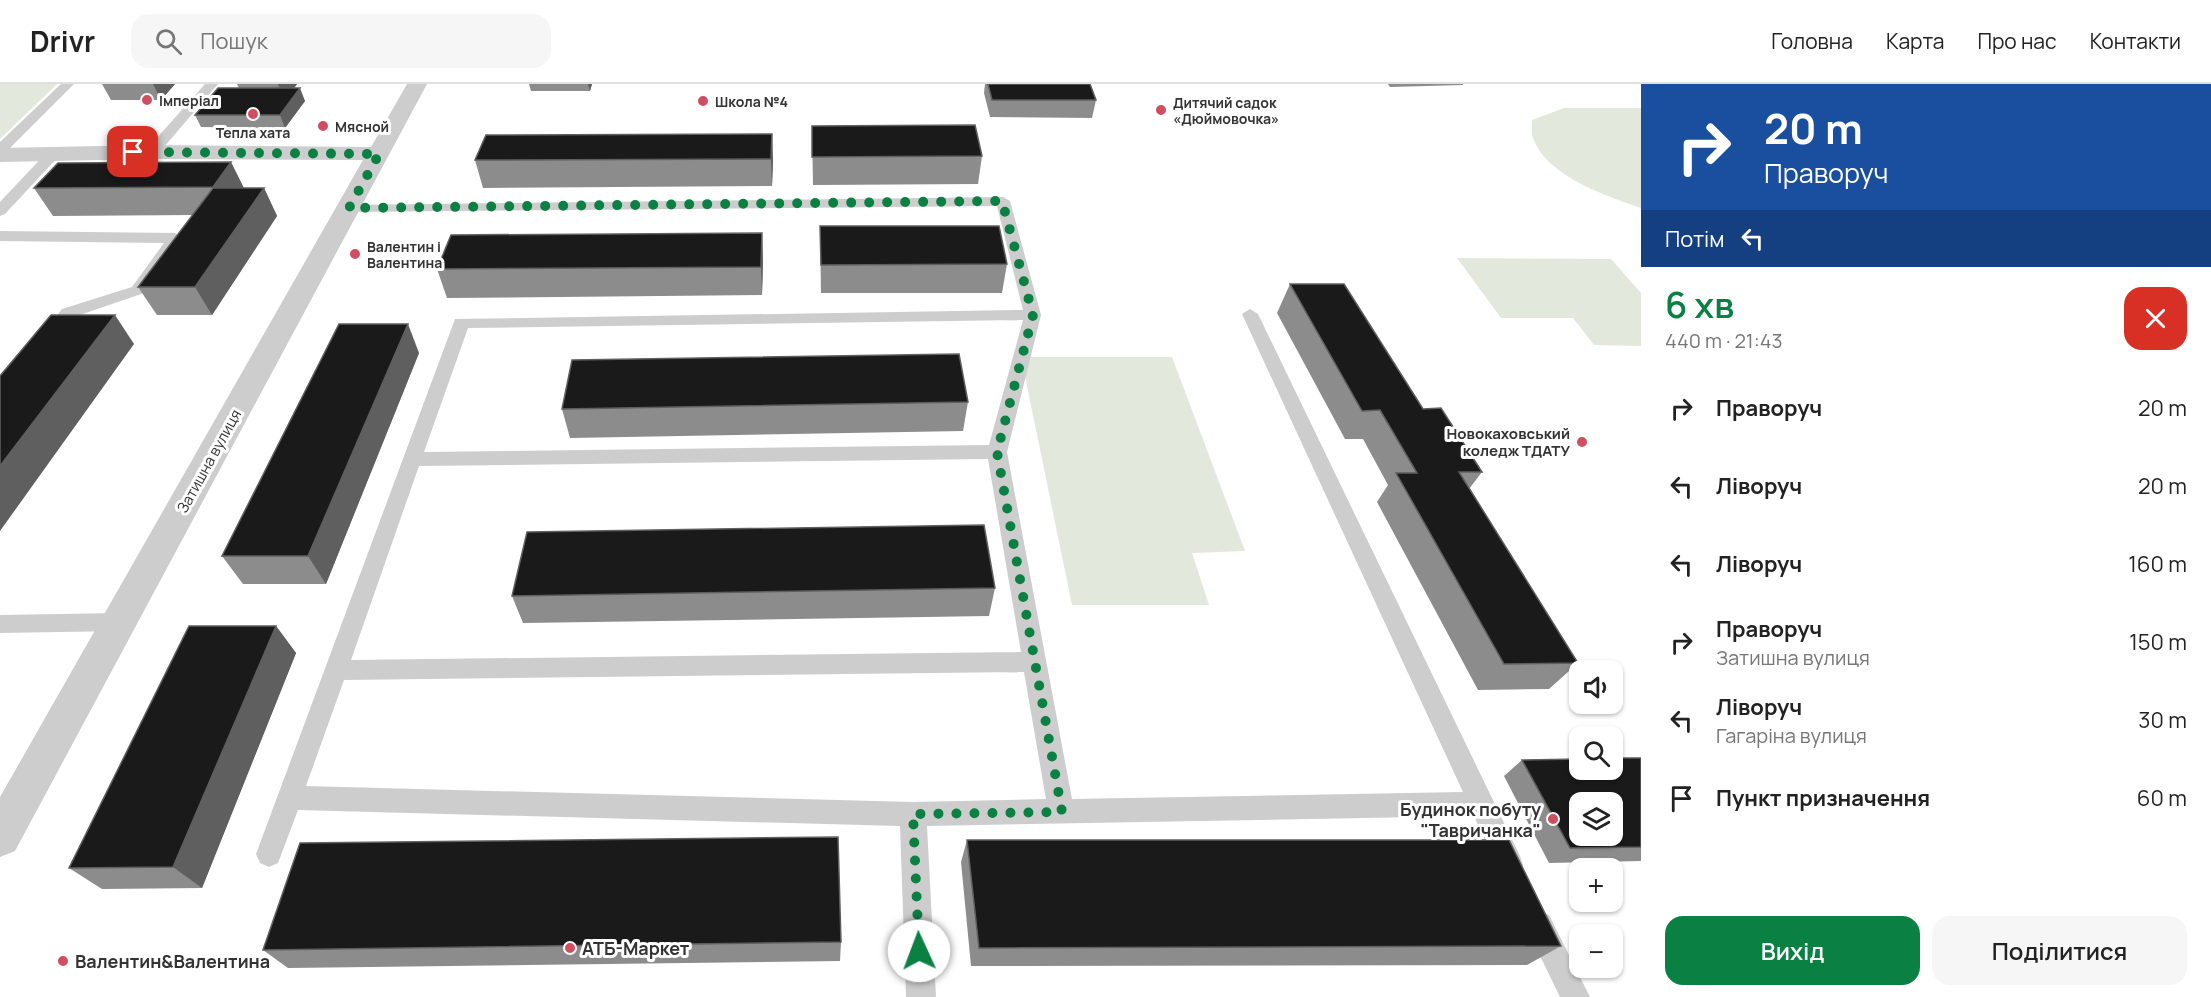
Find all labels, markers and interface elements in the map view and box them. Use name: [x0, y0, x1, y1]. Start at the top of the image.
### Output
search box: [131, 14, 551, 68]
text: Drivr: [30, 22, 95, 60]
icon: search: [152, 25, 185, 58]
text: Пошук: [200, 26, 268, 56]
text: Головна: [1771, 27, 1853, 55]
text: Карта: [1886, 27, 1944, 55]
text: Про нас: [1977, 27, 2057, 55]
text: Контакти: [2090, 27, 2181, 55]
place label: Імперіал: [159, 91, 219, 110]
place label: Школа №4: [715, 92, 788, 111]
marker: Імперіал: [140, 93, 154, 107]
place label: Дитячий садок «Дюймовочка»: [1173, 93, 1279, 128]
marker: Школа №4: [696, 94, 710, 108]
text: 20 m: [1764, 99, 1863, 157]
marker: Дитячий садок «Дюймовочка»: [1154, 103, 1168, 117]
marker: Тепла хата: [246, 107, 260, 121]
icon: right: [1665, 108, 1743, 186]
place label: Мясной: [335, 117, 389, 136]
marker: Мясной: [316, 119, 330, 133]
place label: Тепла хата: [216, 123, 290, 142]
pin: [107, 126, 158, 177]
icon: arrive: [116, 135, 149, 168]
text: Праворуч: [1764, 154, 1888, 191]
icon: left: [1736, 222, 1769, 255]
text: Потім: [1665, 224, 1724, 254]
place label: Валентин і Валентина: [367, 237, 442, 272]
marker: Валентин і Валентина: [348, 247, 362, 261]
text: 6 хв: [1665, 280, 1734, 329]
button: close: [2124, 287, 2187, 350]
text: 440 m · 21:43: [1665, 327, 1783, 354]
icon: right: [1665, 392, 1698, 425]
text: Праворуч: [1716, 393, 1822, 423]
text: 20 m: [2138, 393, 2187, 423]
street label: Затишна вулиця: [172, 405, 246, 517]
place label: Новокаховський коледж ТДАТУ: [1446, 423, 1570, 461]
marker: Новокаховський коледж ТДАТУ: [1575, 435, 1589, 449]
icon: left: [1665, 470, 1698, 503]
text: Ліворуч: [1716, 471, 1802, 501]
text: 20 m: [2138, 471, 2187, 501]
icon: left: [1665, 548, 1698, 581]
text: Ліворуч: [1716, 549, 1802, 579]
text: 160 m: [2128, 549, 2187, 579]
text: Праворуч: [1716, 614, 1822, 644]
icon: right: [1665, 626, 1698, 659]
text: 150 m: [2129, 627, 2187, 657]
text: Затишна вулиця: [1716, 644, 1870, 671]
map controls: [1569, 660, 1623, 978]
button: sound: [1569, 660, 1623, 714]
text: Ліворуч: [1716, 692, 1802, 722]
icon: left: [1665, 704, 1698, 737]
text: 30 m: [2138, 705, 2187, 735]
text: Гагаріна вулиця: [1716, 722, 1867, 749]
button: search: [1569, 726, 1623, 780]
icon: arrive: [1665, 782, 1698, 815]
text: Пункт призначення: [1716, 783, 1930, 813]
text: 60 m: [2137, 783, 2187, 813]
button: layers: [1569, 792, 1623, 846]
place label: Будинок побуту "Тавричанка": [1400, 797, 1541, 842]
marker: Будинок побуту "Тавричанка": [1546, 812, 1560, 826]
button: +: [1569, 858, 1623, 912]
button: Вихід: [1665, 916, 1920, 985]
button: Поділитися: [1932, 916, 2187, 985]
position arrow: [887, 919, 951, 983]
button: −: [1569, 924, 1623, 978]
place label: АТБ-Маркет: [582, 936, 690, 960]
marker: АТБ-Маркет: [563, 941, 577, 955]
place label: Валентин&Валентина: [75, 949, 270, 973]
marker: Валентин&Валентина: [56, 954, 70, 968]

